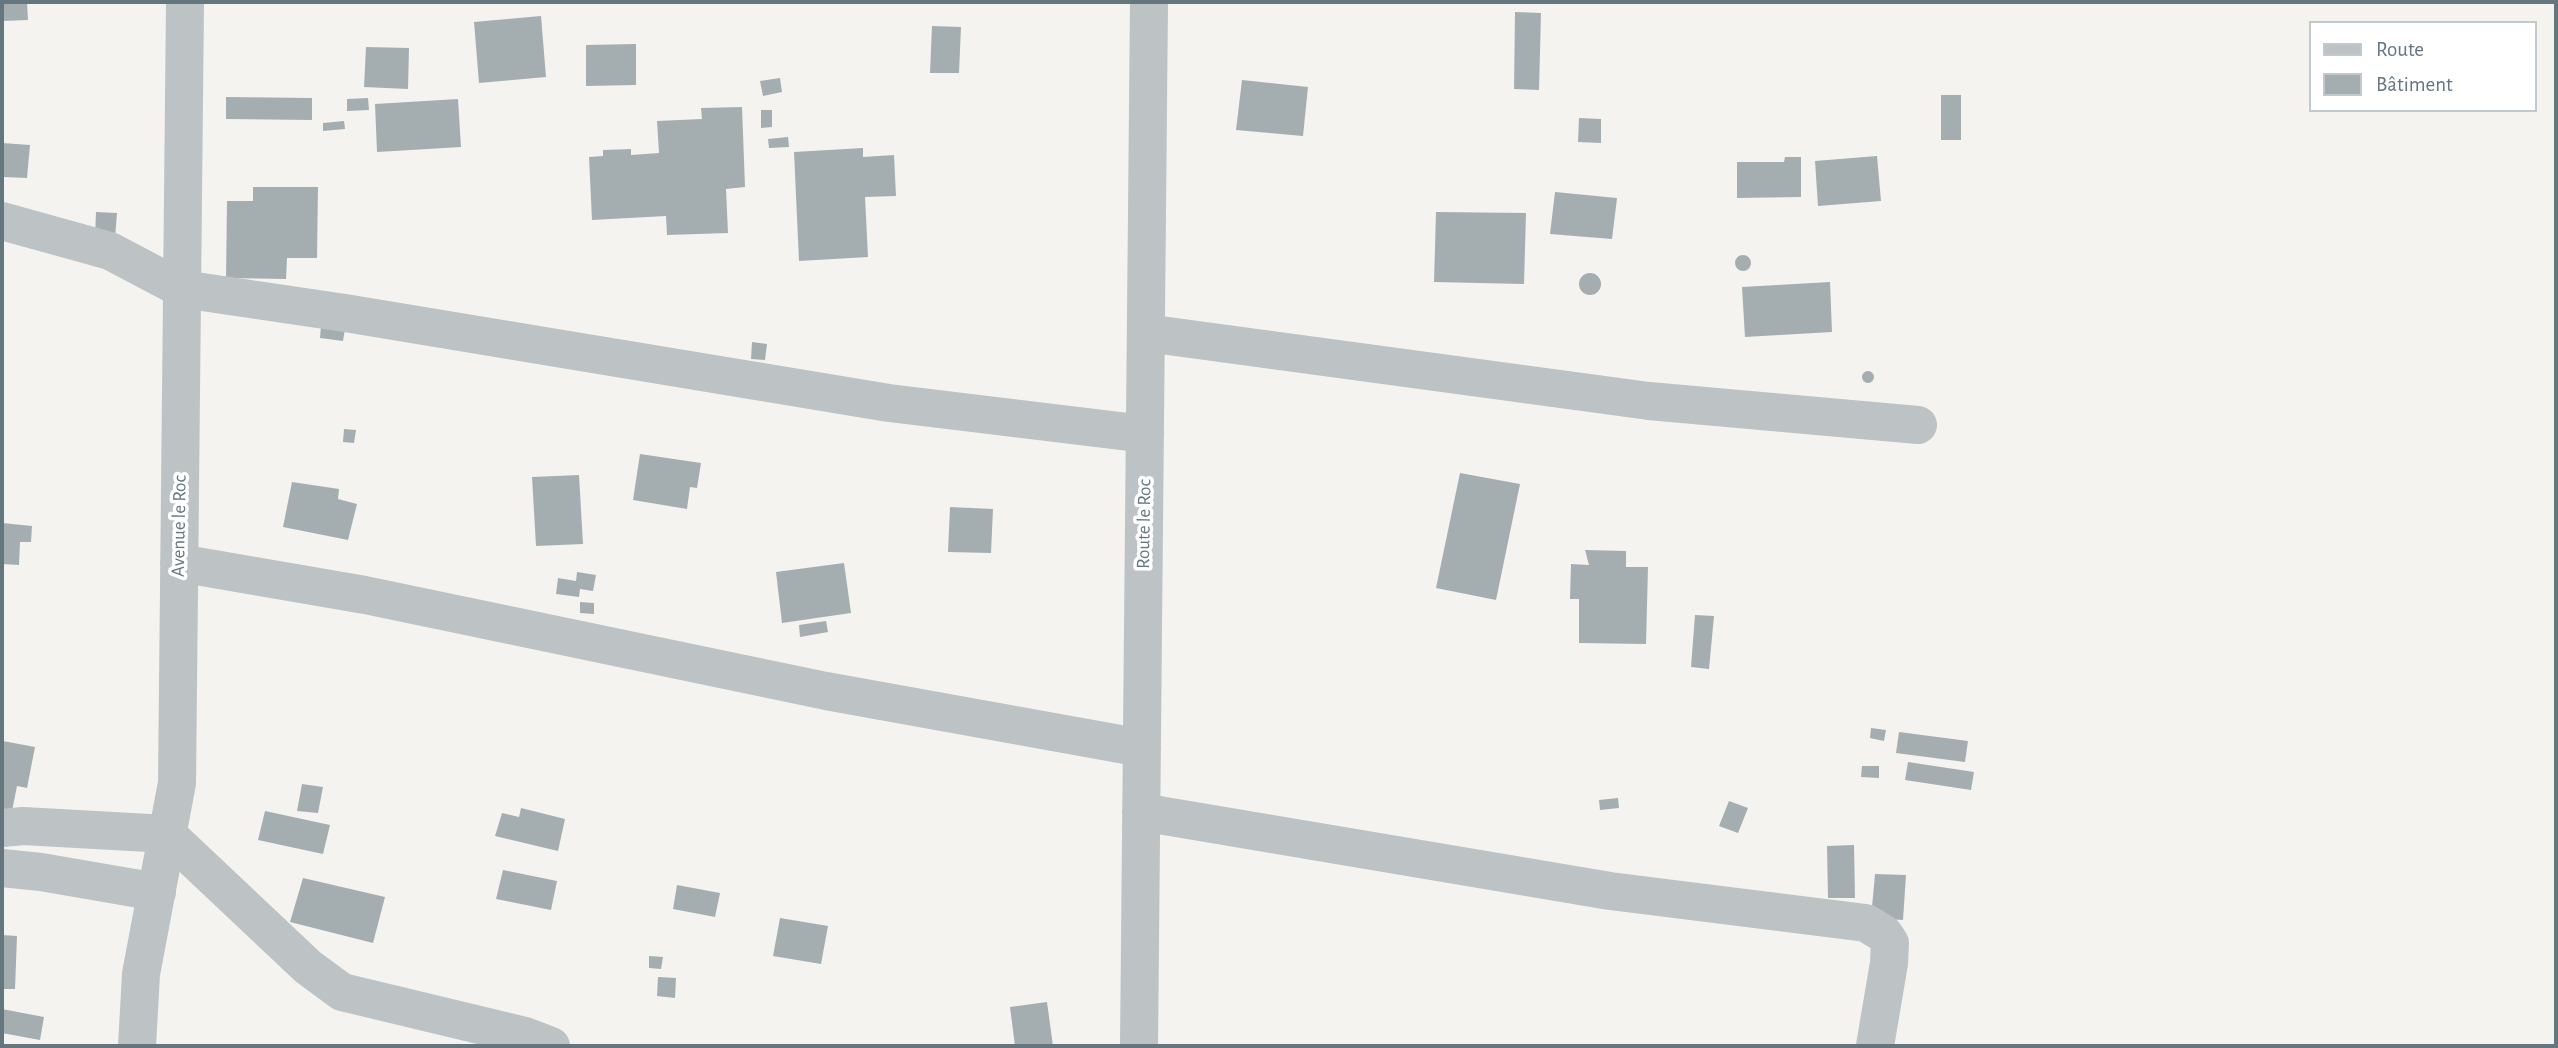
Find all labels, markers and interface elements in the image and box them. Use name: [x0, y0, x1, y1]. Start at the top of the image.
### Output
legend: [2310, 21, 2537, 112]
text: Route: [2376, 39, 2424, 60]
text: Bâtiment: [2376, 74, 2453, 95]
street label: Avenue le Roc: [167, 475, 191, 577]
street label: Route le Roc: [1132, 479, 1156, 569]

